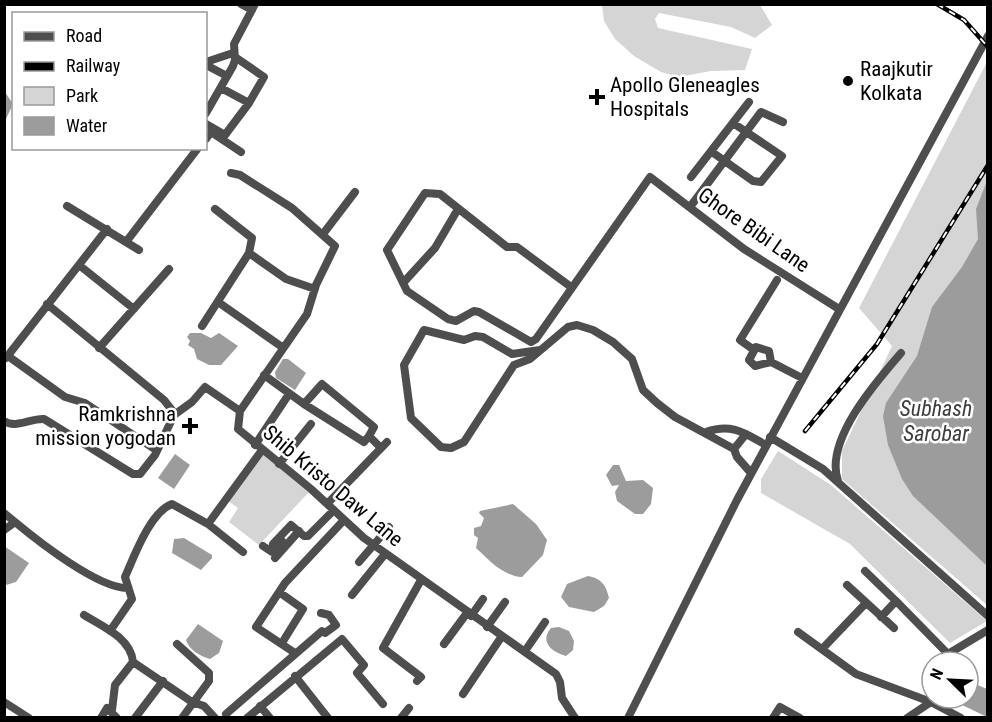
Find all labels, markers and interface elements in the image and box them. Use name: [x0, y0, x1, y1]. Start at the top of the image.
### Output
legend: [12, 12, 207, 150]
text: Road: [66, 25, 102, 46]
text: Railway: [66, 55, 121, 76]
place label: Raajkutir Kolkata: [860, 57, 933, 105]
place label: Apollo Gleneagles Hospitals: [610, 73, 760, 121]
marker: Raajkutir Kolkata: [841, 74, 855, 88]
text: Park: [66, 85, 98, 106]
marker: Apollo Gleneagles Hospitals: [588, 88, 606, 106]
text: Water: [66, 115, 108, 136]
street label: Ghore Bibi Lane: [694, 183, 814, 277]
water label: Subhash Sarobar: [900, 396, 972, 446]
place label: Ramkrishna mission yogodan: [35, 402, 176, 450]
marker: Ramkrishna mission yogodan: [181, 417, 199, 435]
street label: Shib Kristo Daw Lane: [258, 420, 408, 552]
north arrow: [920, 650, 980, 710]
text: N: [926, 666, 947, 682]

